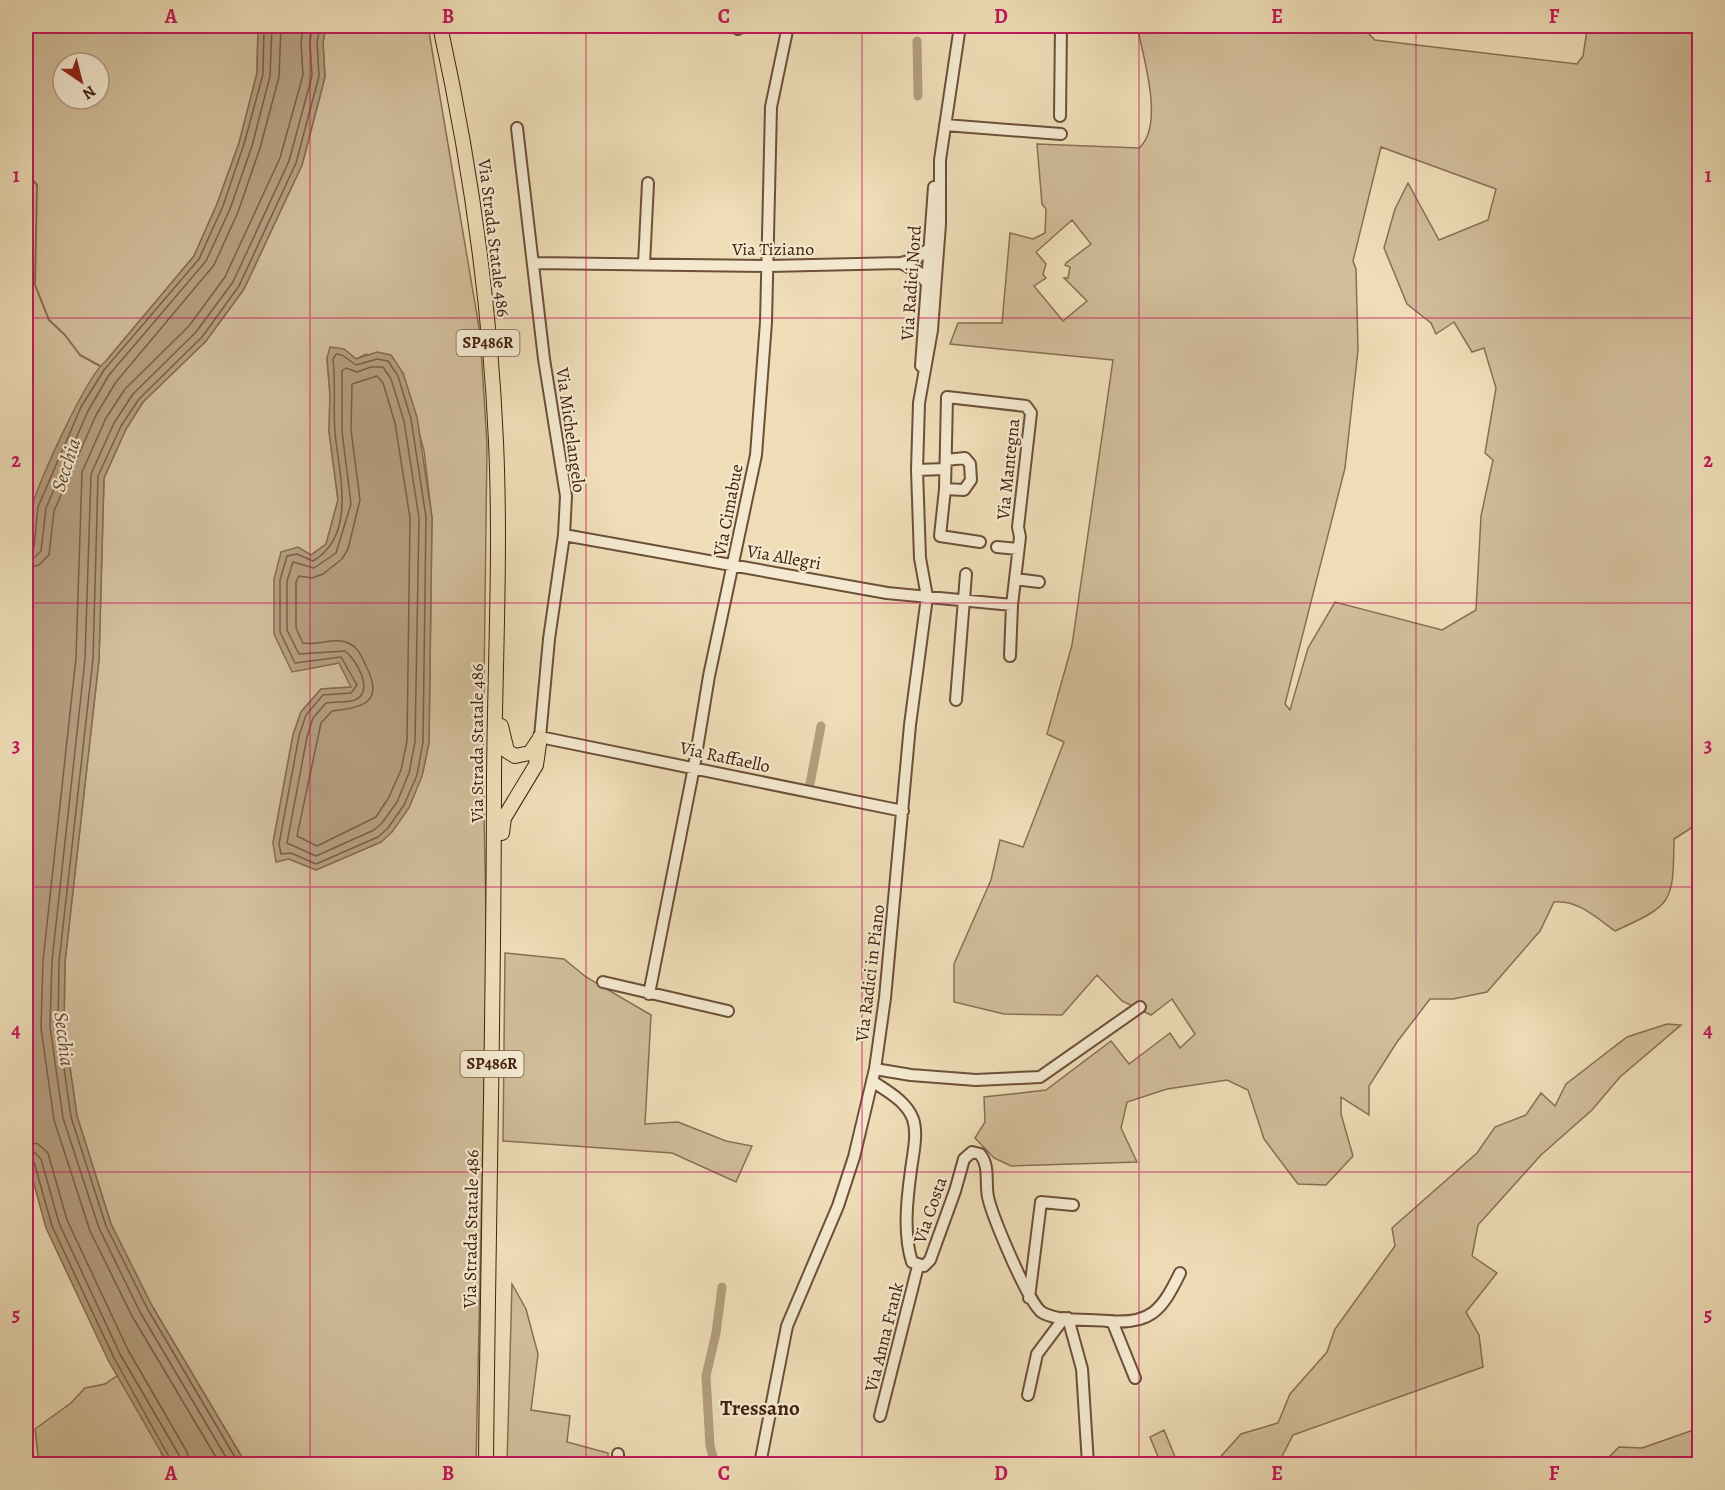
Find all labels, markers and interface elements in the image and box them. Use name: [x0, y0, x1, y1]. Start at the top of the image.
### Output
text: A: [164, 3, 178, 30]
text: B: [442, 3, 454, 30]
text: C: [718, 3, 730, 30]
text: D: [994, 3, 1008, 30]
text: E: [1271, 3, 1283, 30]
text: F: [1549, 3, 1560, 30]
north arrow: [51, 51, 111, 111]
text: N: [78, 80, 100, 105]
street label: Via Strada Statale 486: [472, 157, 516, 318]
text: 1: [12, 162, 20, 189]
text: 1: [1704, 162, 1712, 189]
street label: Via Radici Nord: [895, 224, 927, 342]
street label: Via Tiziano: [731, 237, 814, 261]
road number: SP486R: [456, 330, 520, 356]
street label: Via Michelangelo: [550, 365, 592, 494]
street label: Via Mantegna: [991, 417, 1025, 522]
water label: Secchia: [45, 435, 87, 495]
text: 2: [11, 447, 21, 474]
text: 2: [1703, 447, 1713, 474]
street label: Via Cimabue: [707, 462, 749, 559]
street label: Via Allegri: [744, 538, 823, 575]
street label: Via Strada Statale 486: [465, 664, 489, 823]
text: 3: [12, 732, 20, 759]
text: 3: [1704, 732, 1712, 759]
street label: Via Raffaello: [677, 736, 772, 778]
street label: Via Radici in Piano: [850, 903, 890, 1044]
water label: Secchia: [47, 1010, 81, 1068]
text: 4: [11, 1017, 21, 1044]
text: 4: [1703, 1017, 1713, 1044]
road number: SP486R: [460, 1051, 524, 1077]
street label: Via Strada Statale 486: [458, 1149, 484, 1310]
street label: Via Costa: [907, 1173, 953, 1247]
street label: Via Anna Frank: [859, 1280, 909, 1395]
text: 5: [12, 1301, 20, 1328]
text: 5: [1704, 1301, 1712, 1328]
district label: Tressano: [720, 1394, 800, 1422]
text: A: [164, 1460, 178, 1487]
text: B: [442, 1460, 454, 1487]
text: C: [718, 1460, 730, 1487]
text: D: [994, 1460, 1008, 1487]
text: E: [1271, 1460, 1283, 1487]
text: F: [1549, 1460, 1560, 1487]

